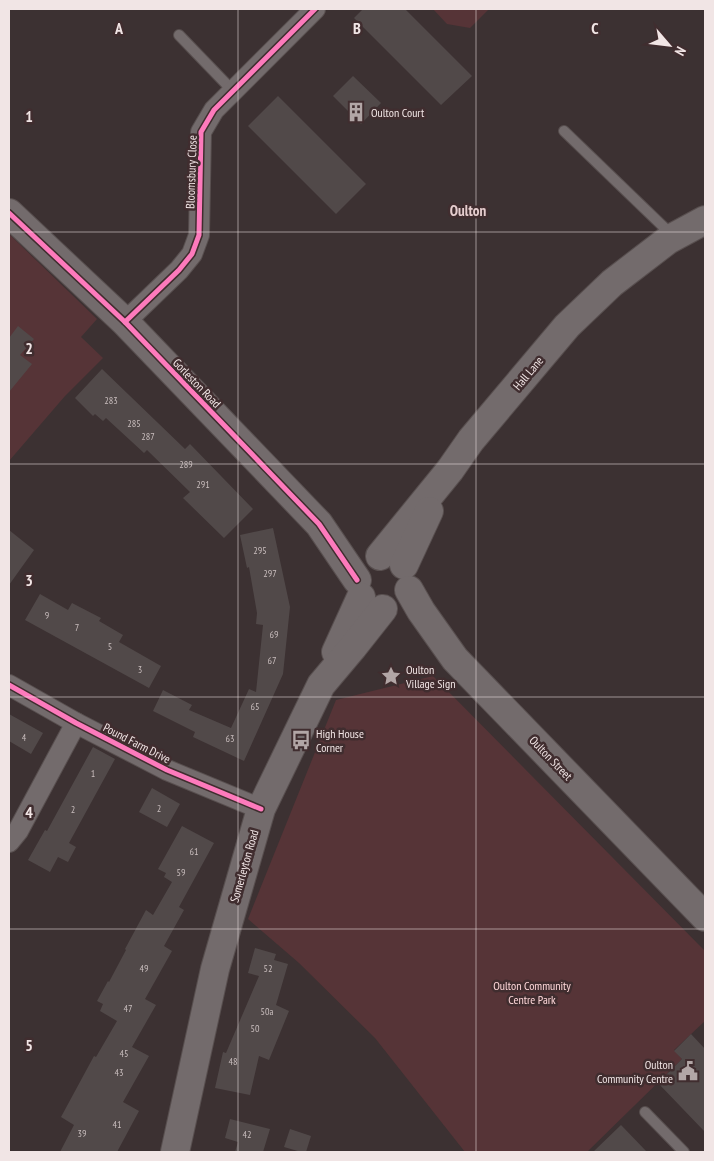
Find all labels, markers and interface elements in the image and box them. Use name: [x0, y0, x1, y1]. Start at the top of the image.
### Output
text: A: [114, 18, 124, 38]
text: B: [353, 18, 361, 38]
text: C: [591, 18, 599, 38]
north arrow: [644, 20, 694, 70]
text: N: [671, 44, 690, 59]
building icon: Oulton Court: [345, 101, 367, 123]
place label: Oulton Court: [371, 105, 425, 120]
text: 1: [25, 106, 33, 126]
street label: Bloomsbury Close: [182, 135, 200, 209]
district label: Oulton: [450, 201, 486, 220]
text: 2: [25, 338, 33, 358]
street label: Hall Lane: [510, 353, 546, 393]
street label: Gorleston Road: [170, 355, 224, 411]
house number: 283: [104, 394, 118, 407]
house number: 285: [127, 417, 141, 430]
house number: 287: [141, 430, 155, 443]
house number: 289: [179, 458, 193, 471]
house number: 291: [196, 478, 210, 491]
house number: 295: [253, 544, 267, 557]
house number: 297: [263, 567, 277, 580]
text: 3: [25, 570, 33, 590]
house number: 9: [45, 609, 49, 622]
house number: 7: [75, 621, 79, 634]
house number: 69: [270, 628, 279, 641]
house number: 5: [108, 640, 112, 653]
house number: 67: [268, 654, 277, 667]
place label: Oulton Village Sign: [405, 662, 455, 691]
house number: 3: [138, 663, 142, 676]
place icon: Oulton Village Sign: [380, 665, 402, 687]
house number: 65: [251, 700, 260, 713]
street label: Pound Farm Drive: [101, 720, 173, 766]
place label: High House Corner: [316, 726, 364, 755]
bus stop icon: High House Corner: [290, 729, 312, 751]
house number: 4: [22, 731, 27, 744]
house number: 63: [226, 732, 235, 745]
street label: Oulton Street: [526, 733, 576, 784]
house number: 1: [91, 767, 95, 780]
text: 4: [25, 802, 33, 822]
house number: 2: [157, 802, 161, 815]
house number: 2: [71, 803, 75, 816]
street label: Somerleyton Road: [226, 828, 262, 904]
house number: 61: [190, 845, 199, 858]
house number: 59: [177, 866, 186, 879]
house number: 49: [140, 962, 149, 975]
house number: 52: [264, 962, 273, 975]
park label: Oulton Community Centre Park: [493, 978, 571, 1007]
house number: 47: [124, 1002, 133, 1015]
house number: 50a: [261, 1005, 274, 1018]
house number: 50: [251, 1022, 260, 1035]
text: 5: [25, 1035, 33, 1055]
house number: 45: [120, 1047, 129, 1060]
house number: 48: [229, 1055, 238, 1068]
place label: Oulton Community Centre: [597, 1057, 673, 1086]
public building icon: Oulton Community Centre: [677, 1060, 699, 1082]
house number: 43: [115, 1066, 124, 1079]
house number: 41: [113, 1118, 122, 1131]
house number: 39: [78, 1127, 87, 1140]
house number: 42: [243, 1128, 252, 1141]

